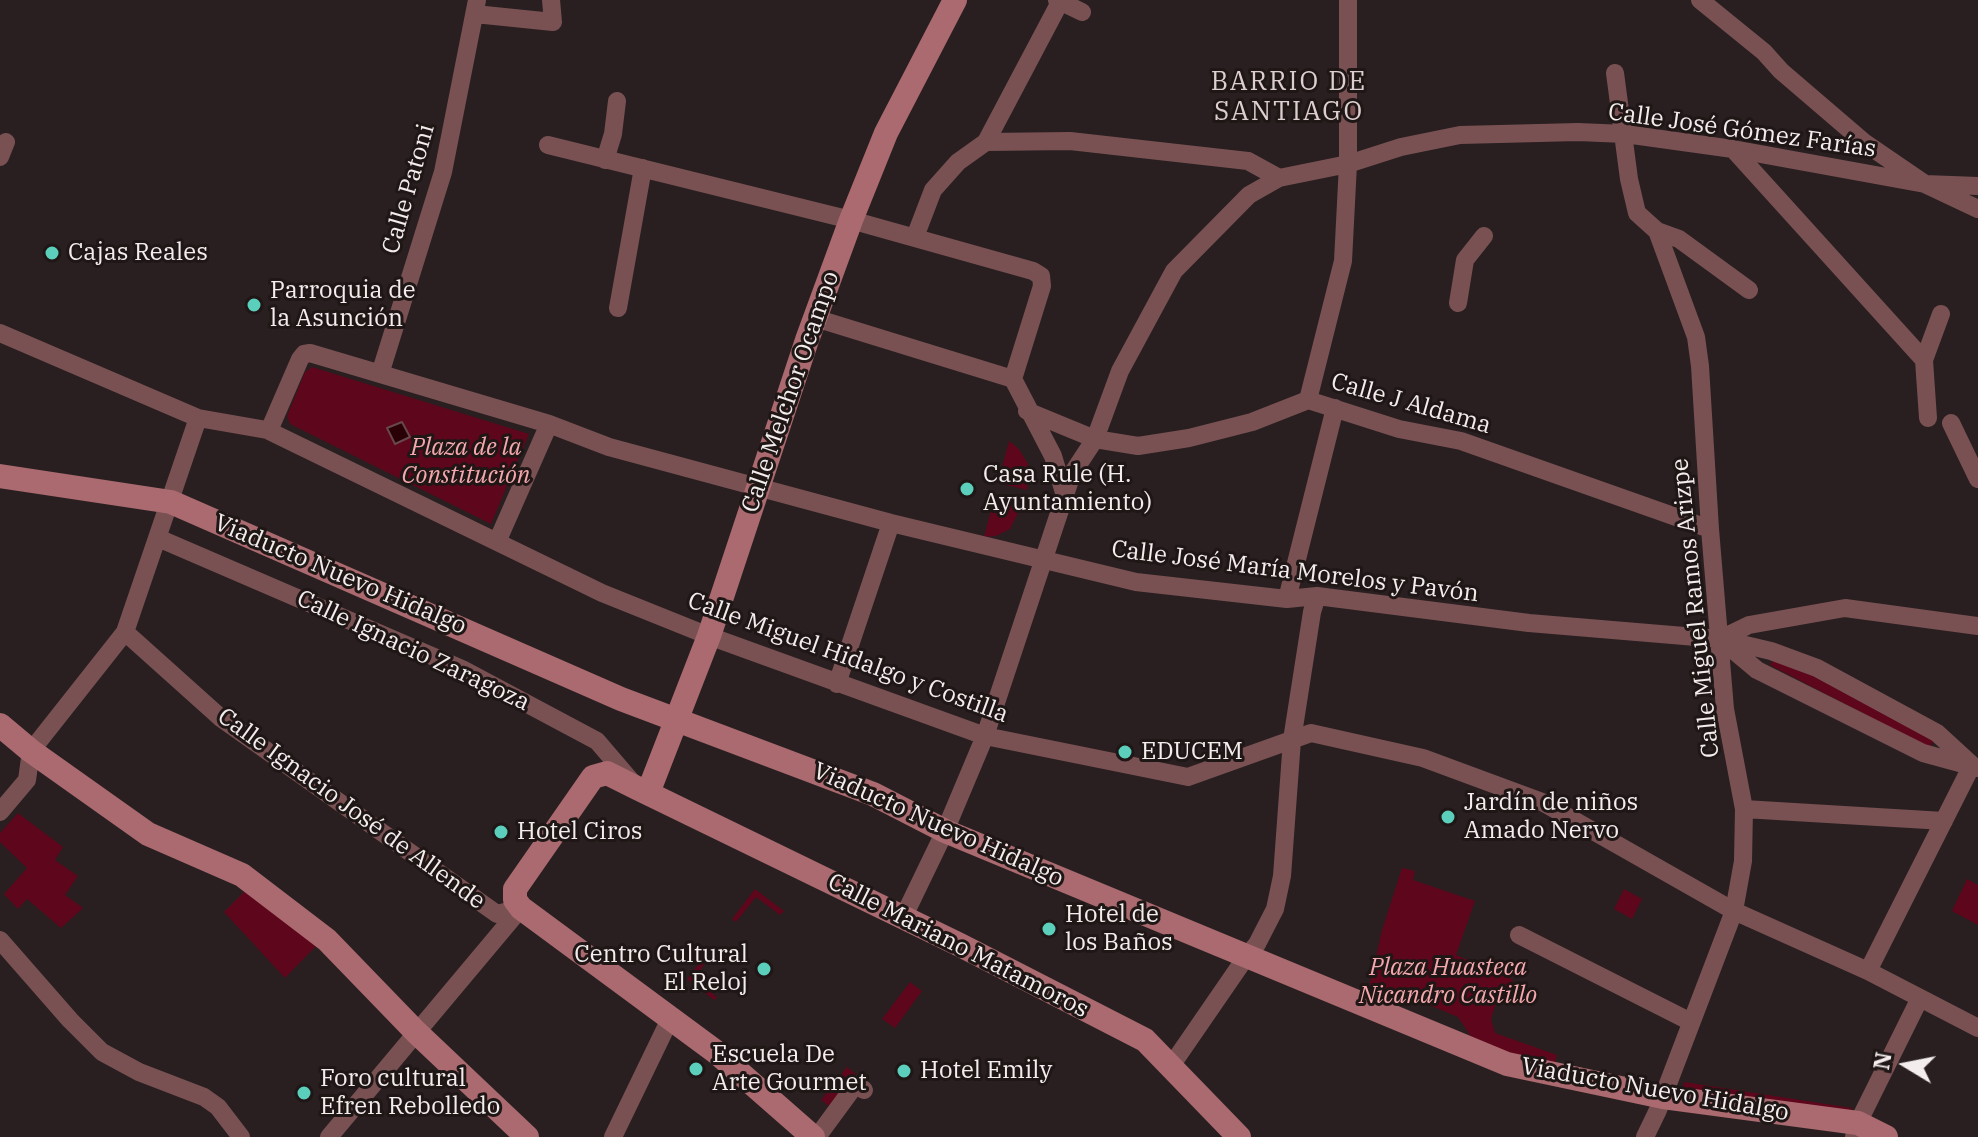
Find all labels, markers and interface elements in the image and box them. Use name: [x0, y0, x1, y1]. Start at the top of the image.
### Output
district label: BARRIO DE SANTIAGO: [1211, 66, 1367, 128]
street label: Calle José Gómez Farías: [1606, 98, 1878, 164]
street label: Calle Patoni: [377, 121, 441, 257]
place label: Cajas Reales: [68, 239, 208, 267]
marker: Cajas Reales: [43, 244, 61, 262]
street label: Calle Melchor Ocampo: [736, 268, 846, 516]
place label: Parroquia de la Asunción: [270, 277, 416, 333]
marker: Parroquia de la Asunción: [245, 296, 263, 314]
street label: Calle J Aldama: [1328, 367, 1494, 441]
park label: Plaza de la Constitución: [402, 434, 530, 490]
street label: Calle Miguel Ramos Arizpe: [1666, 457, 1726, 759]
place label: Casa Rule (H. Ayuntamiento): [983, 461, 1152, 517]
marker: Casa Rule (H. Ayuntamiento): [958, 480, 976, 498]
street label: Viaducto Nuevo Hidalgo: [209, 509, 471, 641]
street label: Calle José María Morelos y Pavón: [1110, 535, 1480, 609]
street label: Calle Ignacio Zaragoza: [292, 584, 534, 718]
street label: Calle Miguel Hidalgo y Costilla: [684, 586, 1012, 730]
street label: Calle Ignacio José de Allende: [212, 702, 490, 916]
place label: EDUCEM: [1141, 738, 1243, 766]
marker: EDUCEM: [1116, 743, 1134, 761]
street label: Viaducto Nuevo Hidalgo: [808, 757, 1068, 893]
place label: Jardín de niños Amado Nervo: [1464, 789, 1638, 845]
marker: Jardín de niños Amado Nervo: [1439, 808, 1457, 826]
place label: Hotel Ciros: [517, 818, 643, 846]
marker: Hotel Ciros: [492, 823, 510, 841]
street label: Calle Mariano Matamoros: [823, 868, 1093, 1024]
place label: Hotel de los Baños: [1065, 901, 1173, 957]
marker: Hotel de los Baños: [1040, 920, 1058, 938]
place label: Centro Cultural El Reloj: [574, 941, 748, 997]
park label: Plaza Huasteca Nicandro Castillo: [1359, 954, 1537, 1010]
marker: Centro Cultural El Reloj: [755, 960, 773, 978]
north arrow: [1866, 1025, 1946, 1105]
place label: Escuela De Arte Gourmet: [712, 1041, 867, 1097]
text: N: [1866, 1050, 1898, 1072]
street label: Viaducto Nuevo Hidalgo: [1519, 1052, 1791, 1128]
place label: Hotel Emily: [920, 1057, 1052, 1085]
marker: Escuela De Arte Gourmet: [687, 1060, 705, 1078]
marker: Hotel Emily: [895, 1062, 913, 1080]
place label: Foro cultural Efren Rebolledo: [320, 1065, 500, 1121]
marker: Foro cultural Efren Rebolledo: [295, 1084, 313, 1102]

